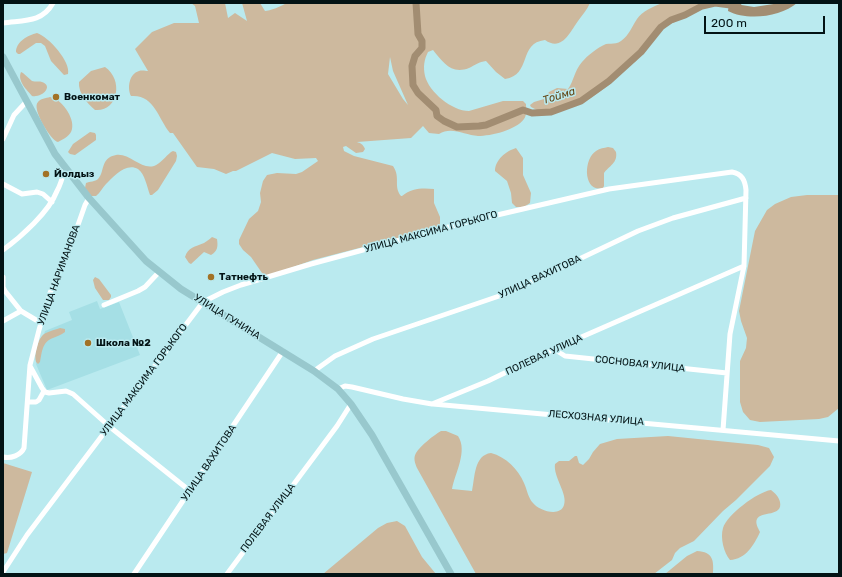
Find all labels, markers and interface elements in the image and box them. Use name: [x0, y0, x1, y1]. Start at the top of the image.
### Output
scale bar: [706, 8, 827, 34]
text: 200 m: [711, 16, 747, 30]
water label: Тойма: [541, 85, 577, 107]
place label: Военкомат: [64, 91, 120, 103]
marker: Военкомат: [51, 92, 61, 102]
place label: Йолдыз: [54, 168, 94, 180]
marker: Йолдыз: [41, 169, 51, 179]
street label: УЛИЦА МАКСИМА ГОРЬКОГО: [363, 208, 499, 256]
street label: УЛИЦА НАРИМАНОВА: [35, 223, 83, 327]
street label: УЛИЦА ВАХИТОВА: [497, 253, 583, 301]
place label: Татнефть: [219, 271, 268, 283]
marker: Татнефть: [206, 272, 216, 282]
street label: УЛИЦА ГУНИНА: [192, 292, 262, 342]
street label: УЛИЦА МАКСИМА ГОРЬКОГО: [98, 322, 190, 438]
street label: ПОЛЕВАЯ УЛИЦА: [504, 332, 584, 378]
place label: Школа №2: [96, 337, 151, 349]
marker: Школа №2: [83, 338, 93, 348]
street label: СОСНОВАЯ УЛИЦА: [594, 353, 686, 375]
street label: ЛЕСХОЗНАЯ УЛИЦА: [548, 408, 644, 428]
street label: УЛИЦА ВАХИТОВА: [179, 423, 239, 503]
street label: ПОЛЕВАЯ УЛИЦА: [238, 481, 298, 555]

